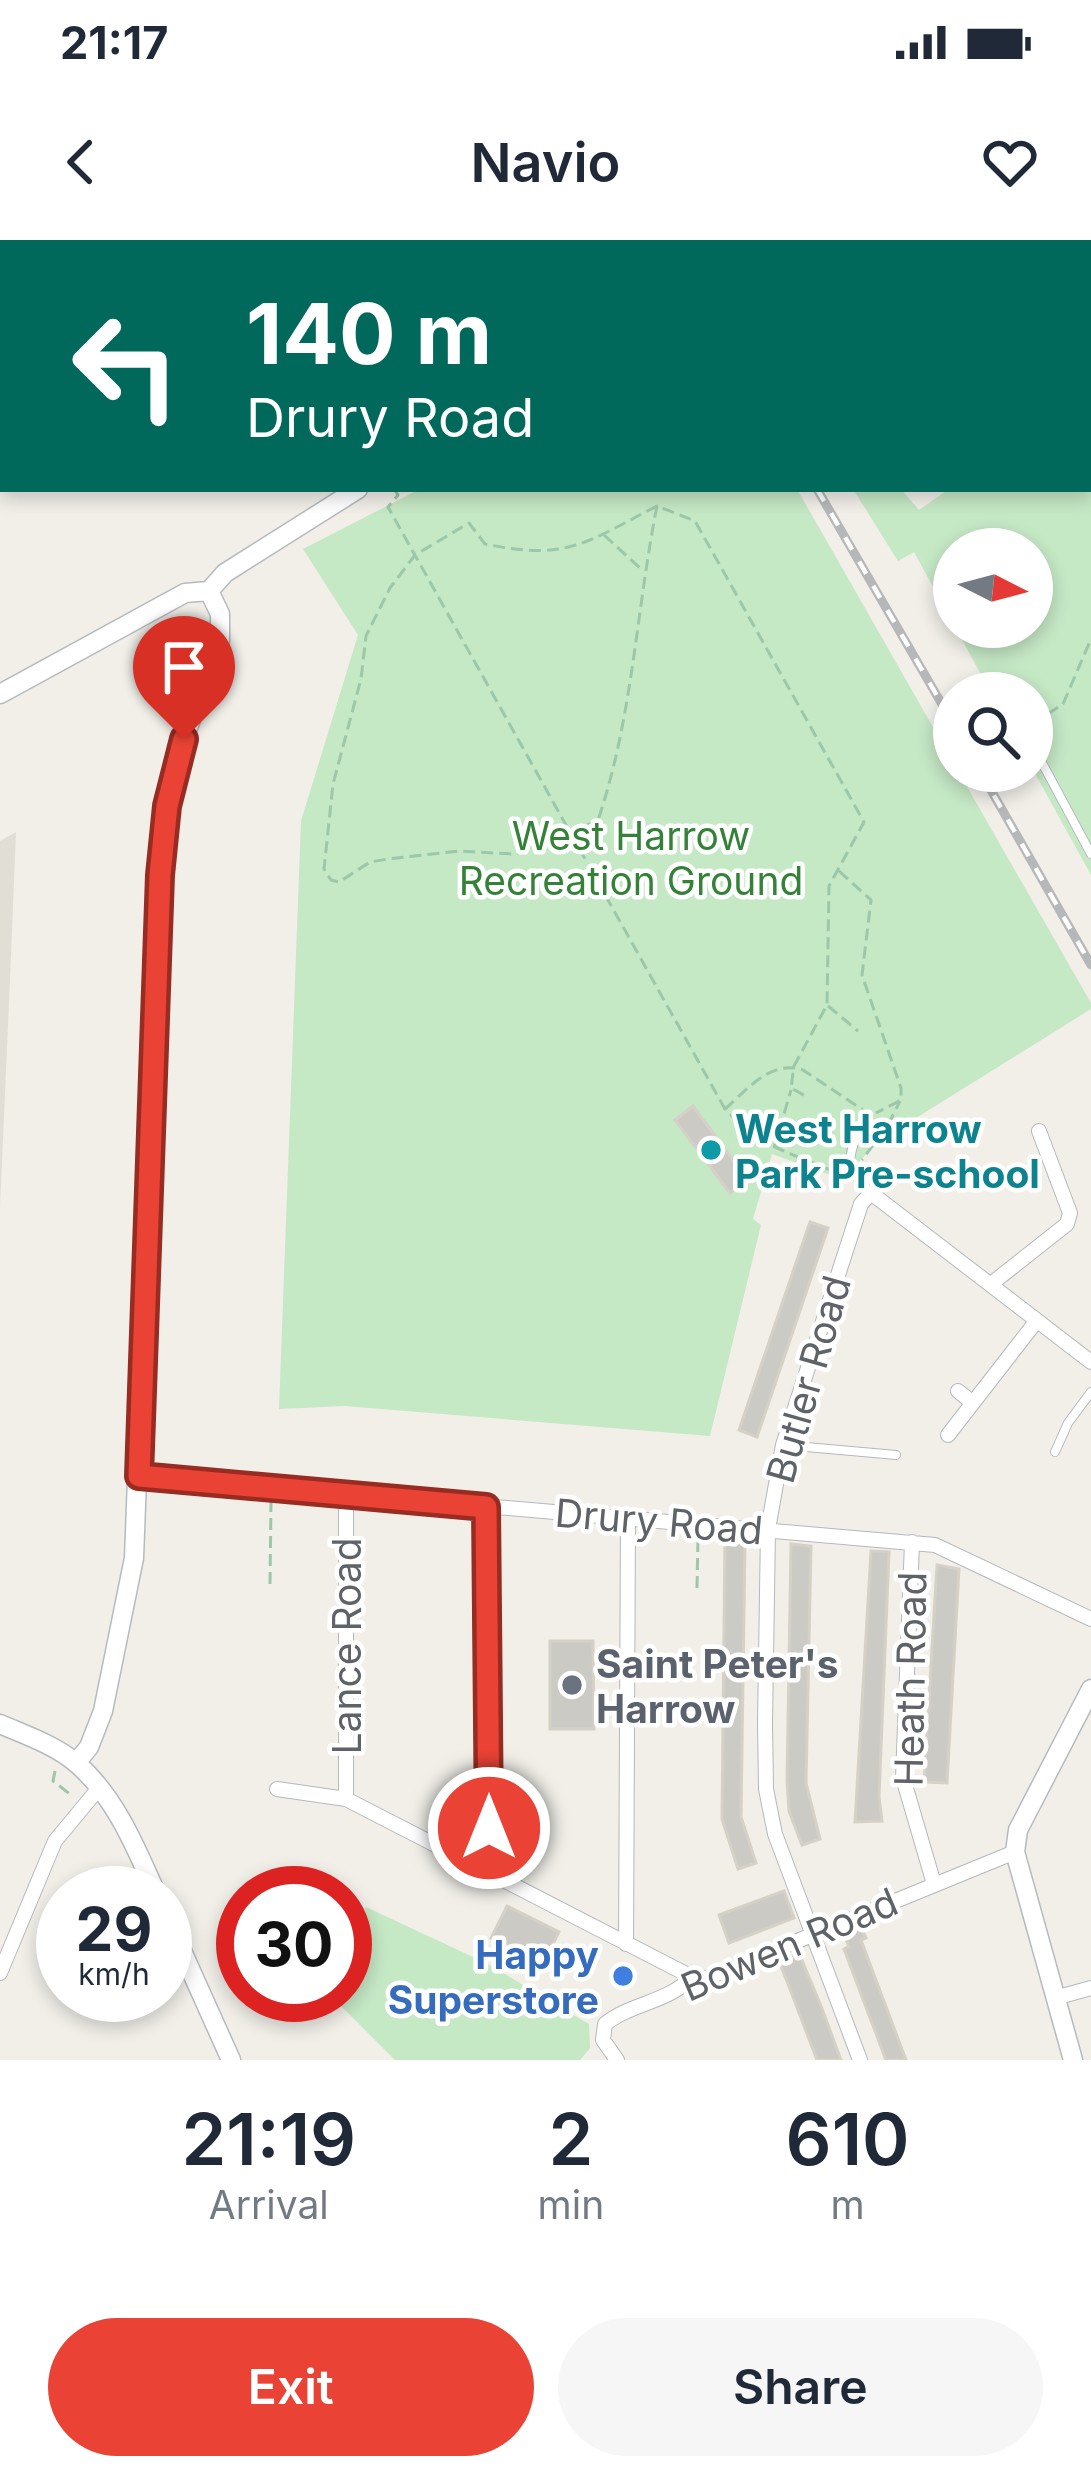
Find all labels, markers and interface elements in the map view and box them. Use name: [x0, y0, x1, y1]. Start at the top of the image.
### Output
text: 21:17: [60, 15, 168, 70]
icon: back: [48, 129, 114, 195]
icon: heart: [977, 129, 1043, 195]
text: Navio: [471, 130, 620, 195]
text: 140 m: [246, 283, 492, 384]
icon: left: [48, 288, 204, 444]
text: Drury Road: [246, 385, 534, 450]
north arrow: [933, 528, 1053, 648]
map controls: [933, 528, 1053, 792]
pin: [133, 616, 235, 739]
icon: arrive: [151, 634, 217, 700]
button: search: [933, 672, 1053, 792]
park label: West Harrow Recreation Ground: [459, 812, 803, 904]
place label: West Harrow Park Pre-school: [735, 1105, 1040, 1197]
marker: West Harrow Park Pre-school: [698, 1137, 724, 1163]
street label: Butler Road: [756, 1270, 860, 1488]
street label: Drury Road: [553, 1489, 765, 1553]
street label: Lance Road: [323, 1537, 370, 1755]
street label: Heath Road: [885, 1571, 935, 1787]
place label: Saint Peter's Harrow: [596, 1640, 839, 1732]
marker: Saint Peter's Harrow: [559, 1672, 585, 1698]
position arrow: [426, 1765, 552, 1891]
speed limit sign: 30: [216, 1866, 372, 2022]
street label: Bowen Road: [674, 1877, 904, 2011]
text: 29: [76, 1893, 152, 1965]
place label: Happy Superstore: [388, 1931, 599, 2023]
text: km/h: [78, 1956, 150, 1992]
marker: Happy Superstore: [610, 1963, 636, 1989]
text: 21:19: [181, 2095, 356, 2182]
text: 2: [548, 2095, 593, 2182]
text: 610: [786, 2095, 910, 2182]
text: Arrival: [209, 2181, 329, 2228]
text: min: [538, 2181, 604, 2228]
text: m: [831, 2181, 865, 2228]
button: Exit: [48, 2318, 534, 2456]
button: Share: [558, 2318, 1043, 2456]

